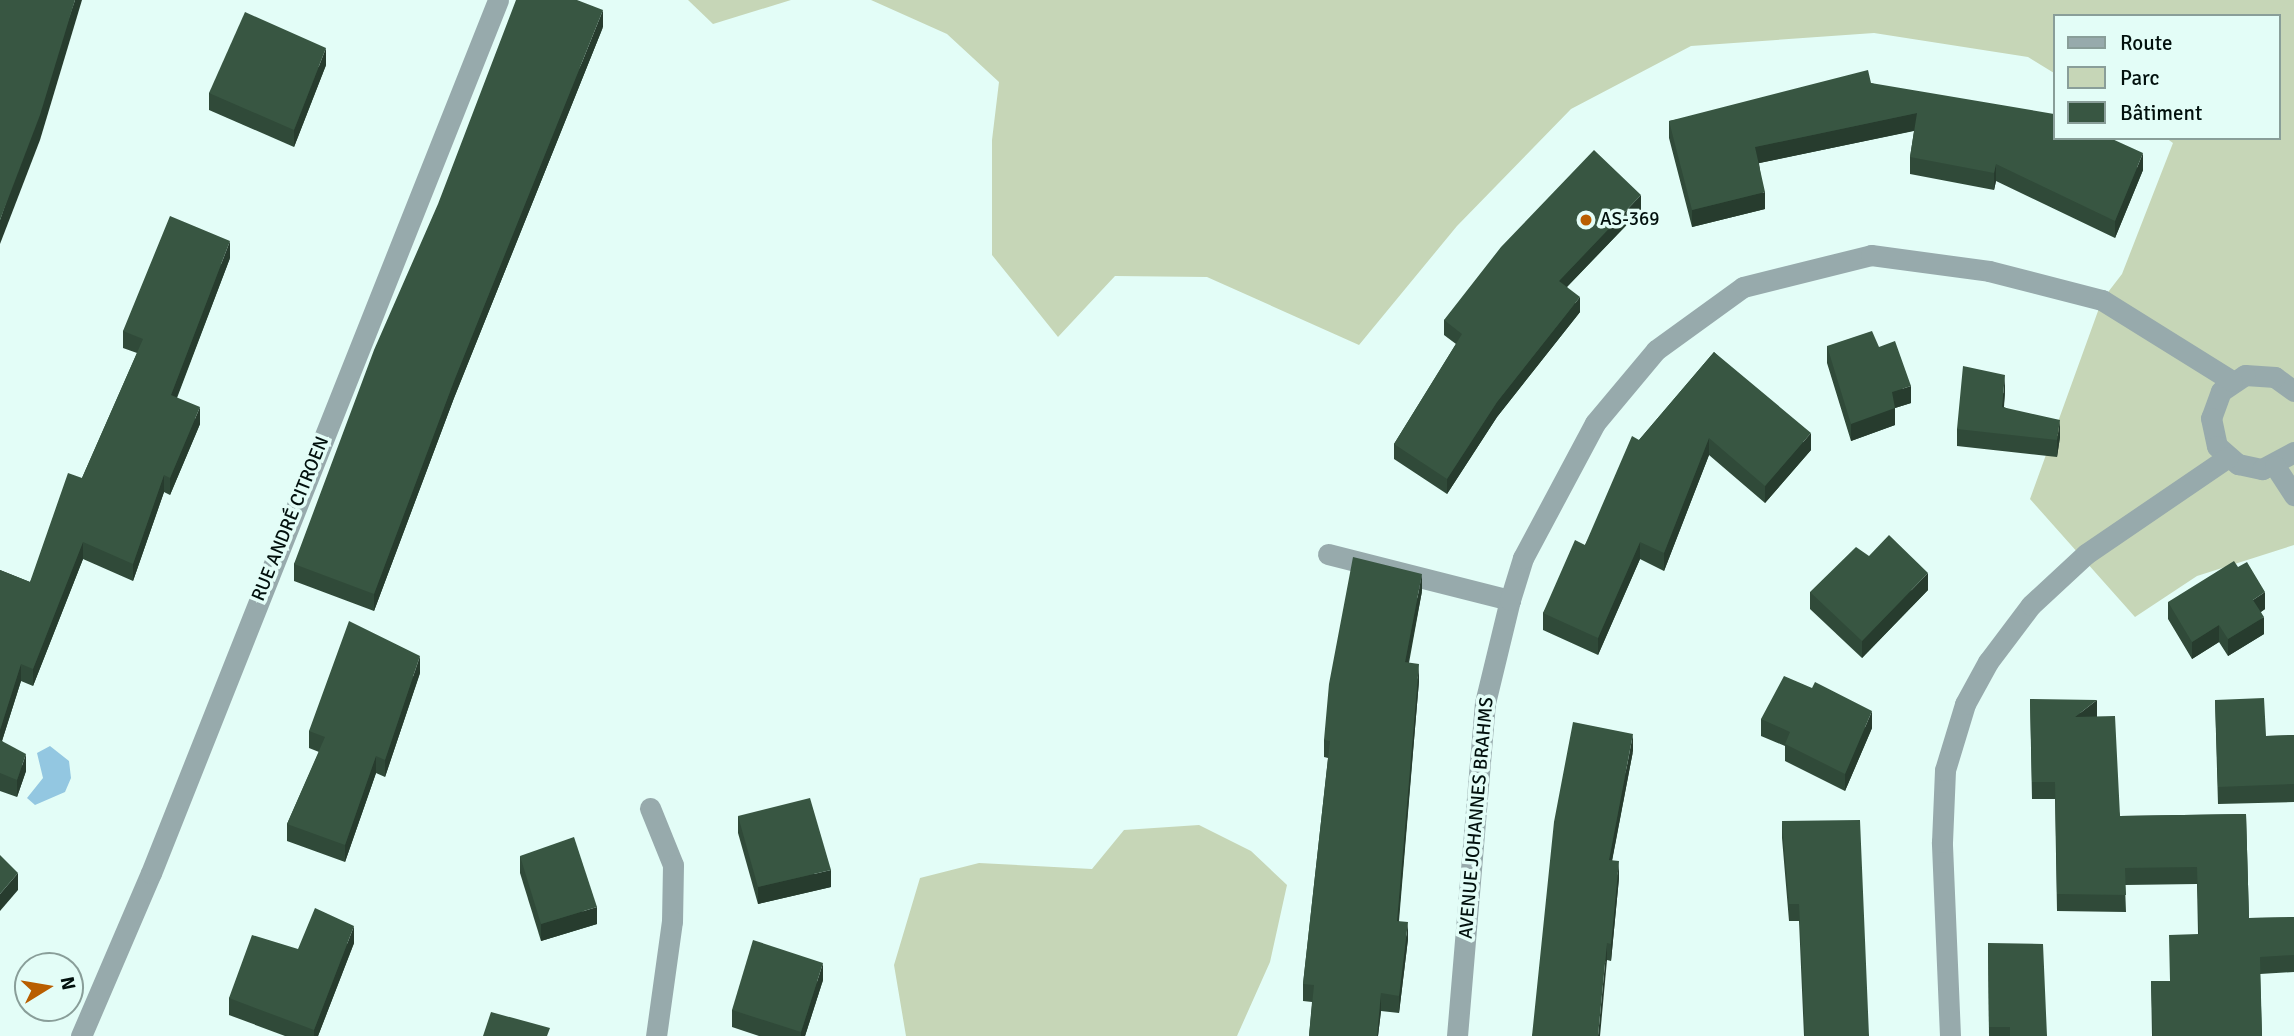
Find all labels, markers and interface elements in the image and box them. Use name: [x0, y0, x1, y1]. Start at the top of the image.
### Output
legend: [2052, 14, 2280, 140]
text: Route: [2120, 30, 2172, 56]
text: Parc: [2120, 65, 2159, 91]
text: Bâtiment: [2120, 100, 2202, 126]
place label: AS-369: [1600, 209, 1660, 231]
marker: AS-369: [1578, 212, 1594, 228]
street label: RUE ANDRÉ CITROEN: [248, 433, 334, 605]
street label: AVENUE JOHANNES BRAHMS: [1455, 696, 1499, 940]
north arrow: [14, 952, 84, 1022]
text: N: [55, 975, 81, 992]

